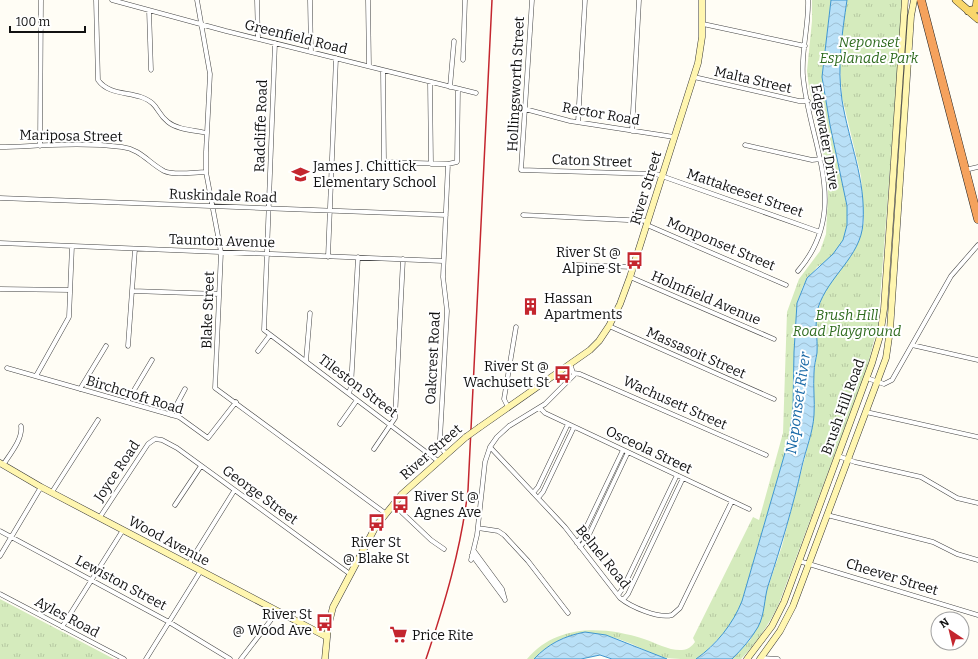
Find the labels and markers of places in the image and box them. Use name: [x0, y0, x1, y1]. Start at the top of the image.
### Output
place label: James J. Chittick Elementary School: [312, 158, 436, 191]
school or university icon: James J. Chittick Elementary School: [290, 164, 310, 184]
place label: River St @ Alpine St: [556, 244, 621, 277]
bus stop icon: River St @ Alpine St: [624, 250, 644, 270]
place label: Hassan Apartments: [544, 290, 622, 323]
building icon: Hassan Apartments: [521, 296, 541, 316]
place label: River St @ Wachusett St: [463, 358, 549, 391]
bus stop icon: River St @ Wachusett St: [552, 364, 572, 384]
place label: River St @ Agnes Ave: [414, 488, 481, 521]
bus stop icon: River St @ Agnes Ave: [391, 494, 411, 514]
bus stop icon: River St @ Blake St: [366, 512, 386, 532]
place label: River St @ Blake St: [343, 534, 409, 567]
place label: River St @ Wood Ave: [232, 606, 312, 639]
bus stop icon: River St @ Wood Ave: [315, 612, 335, 632]
supermarket icon: Price Rite: [389, 625, 409, 645]
place label: Price Rite: [412, 627, 474, 644]

